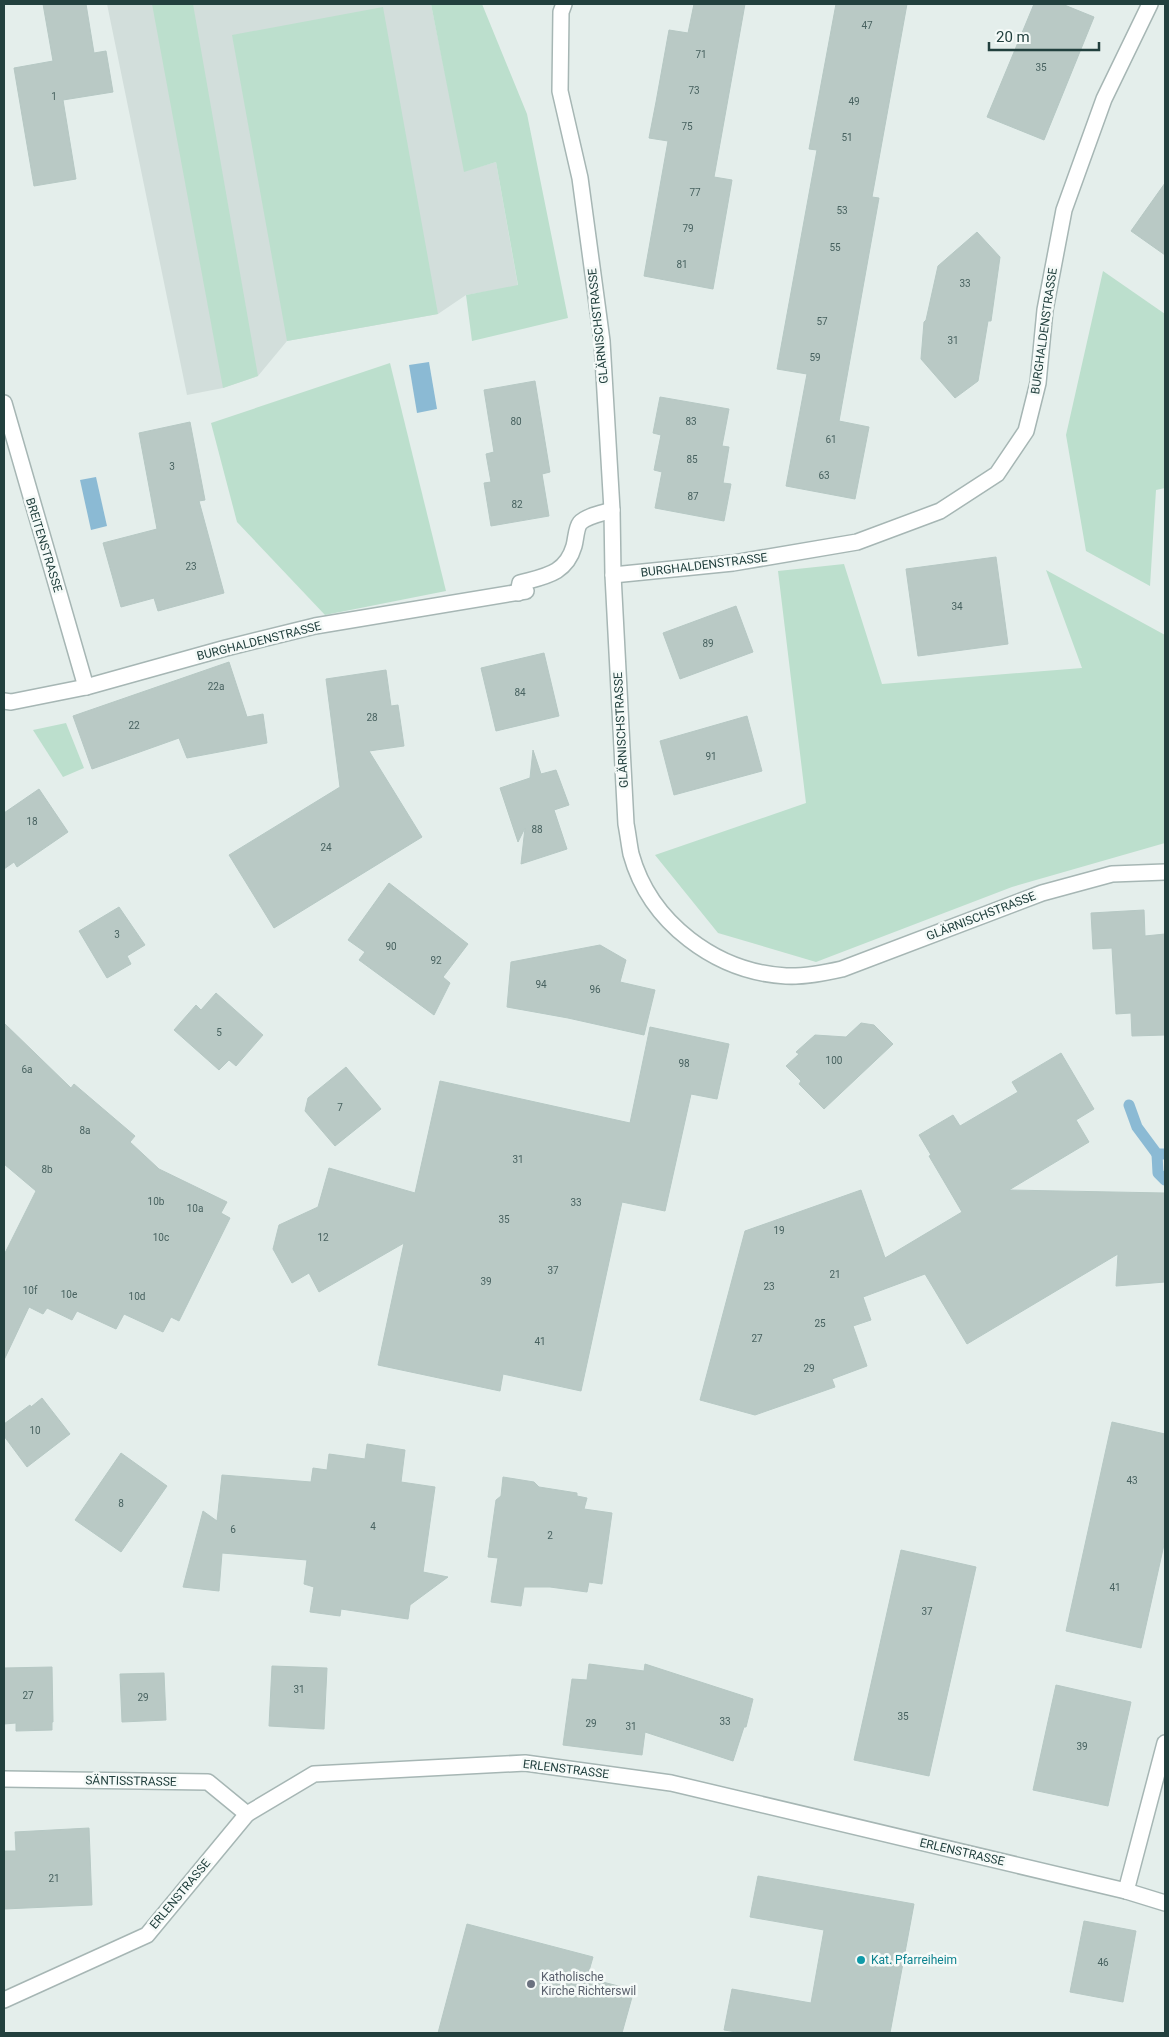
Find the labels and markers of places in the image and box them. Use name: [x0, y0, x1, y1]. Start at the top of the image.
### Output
place label: Kat. Pfarreiheim: [871, 1953, 957, 1967]
marker: Kat. Pfarreiheim: [855, 1954, 867, 1966]
place label: Katholische Kirche Richterswil: [541, 1970, 636, 1998]
marker: Katholische Kirche Richterswil: [525, 1978, 537, 1990]

